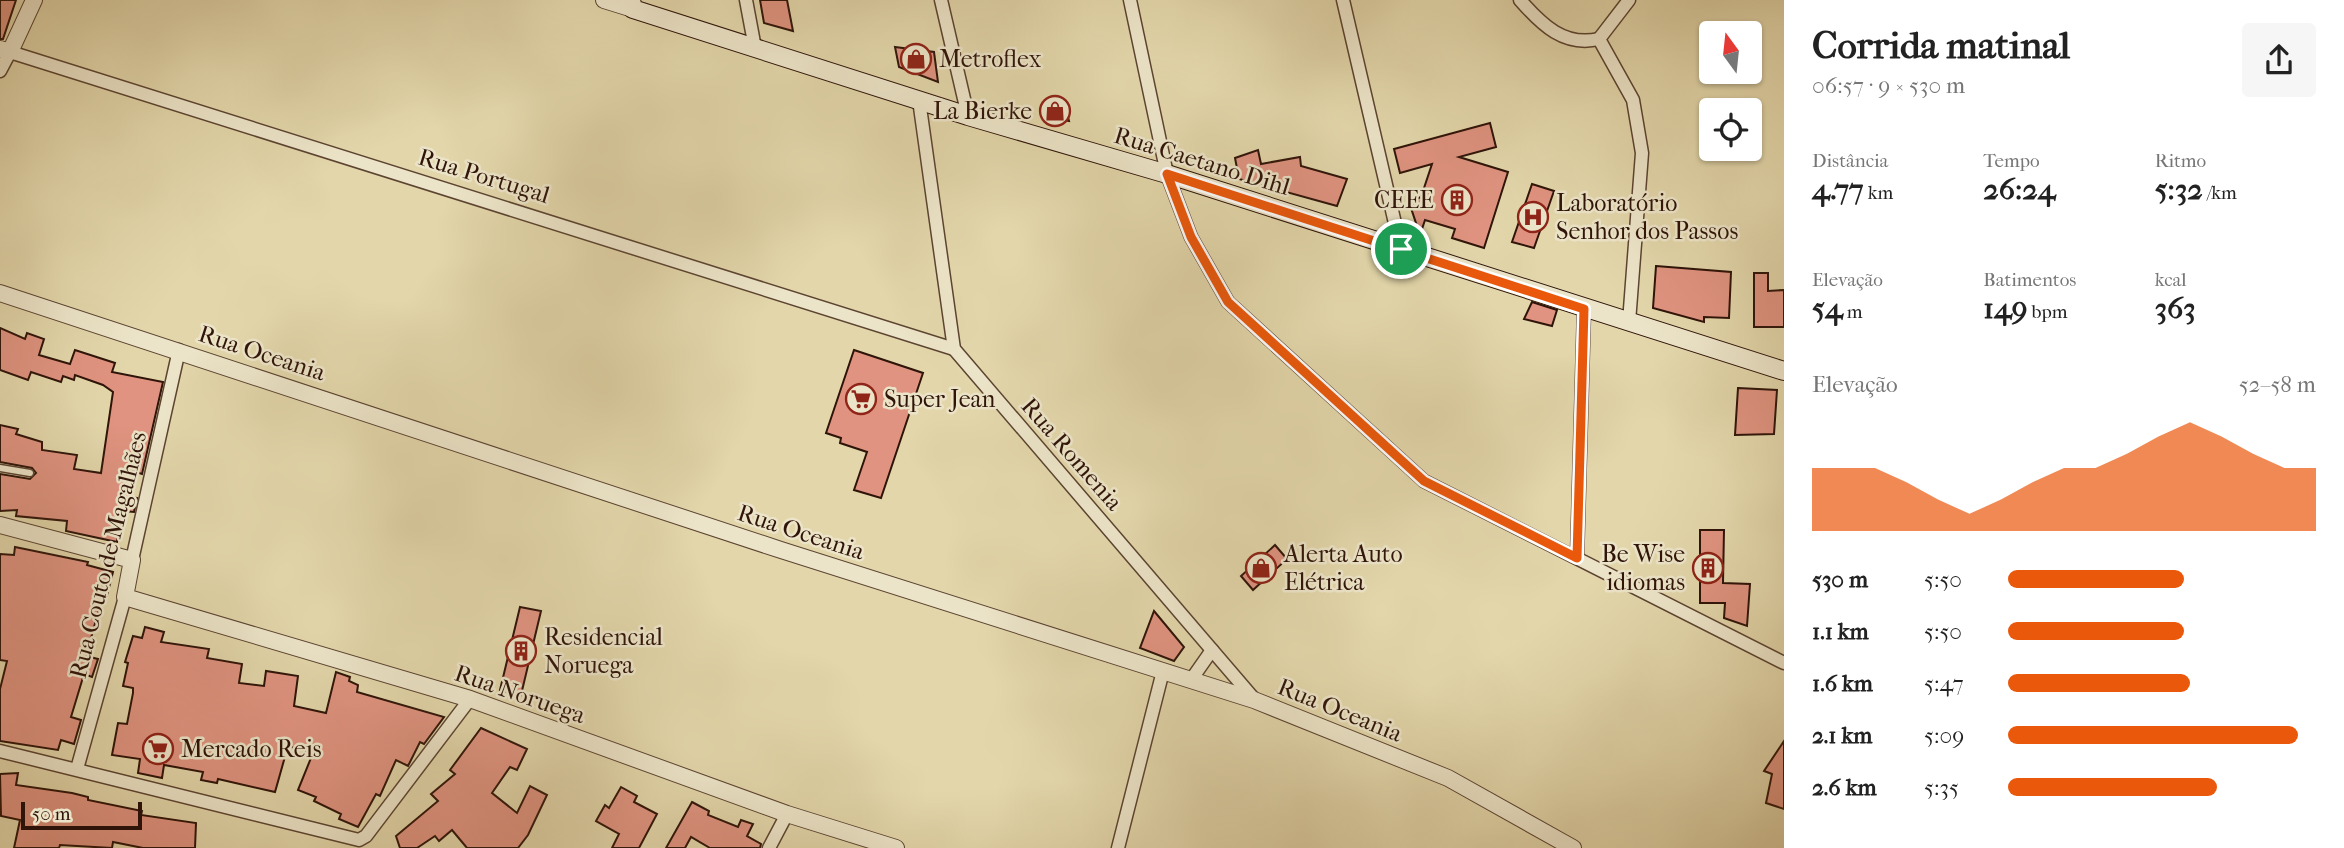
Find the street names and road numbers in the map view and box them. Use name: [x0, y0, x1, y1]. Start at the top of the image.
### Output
street label: Rua Caetano Dihl: [1111, 121, 1294, 201]
street label: Rua Portugal: [415, 143, 553, 209]
street label: Rua Oceania: [195, 319, 330, 387]
street label: Rua Romenia: [1016, 392, 1129, 517]
street label: Rua Couto de Magalhães: [64, 429, 152, 681]
street label: Rua Oceania: [734, 498, 869, 566]
street label: Rua Noruega: [451, 659, 590, 730]
street label: Rua Oceania: [1274, 672, 1407, 748]

